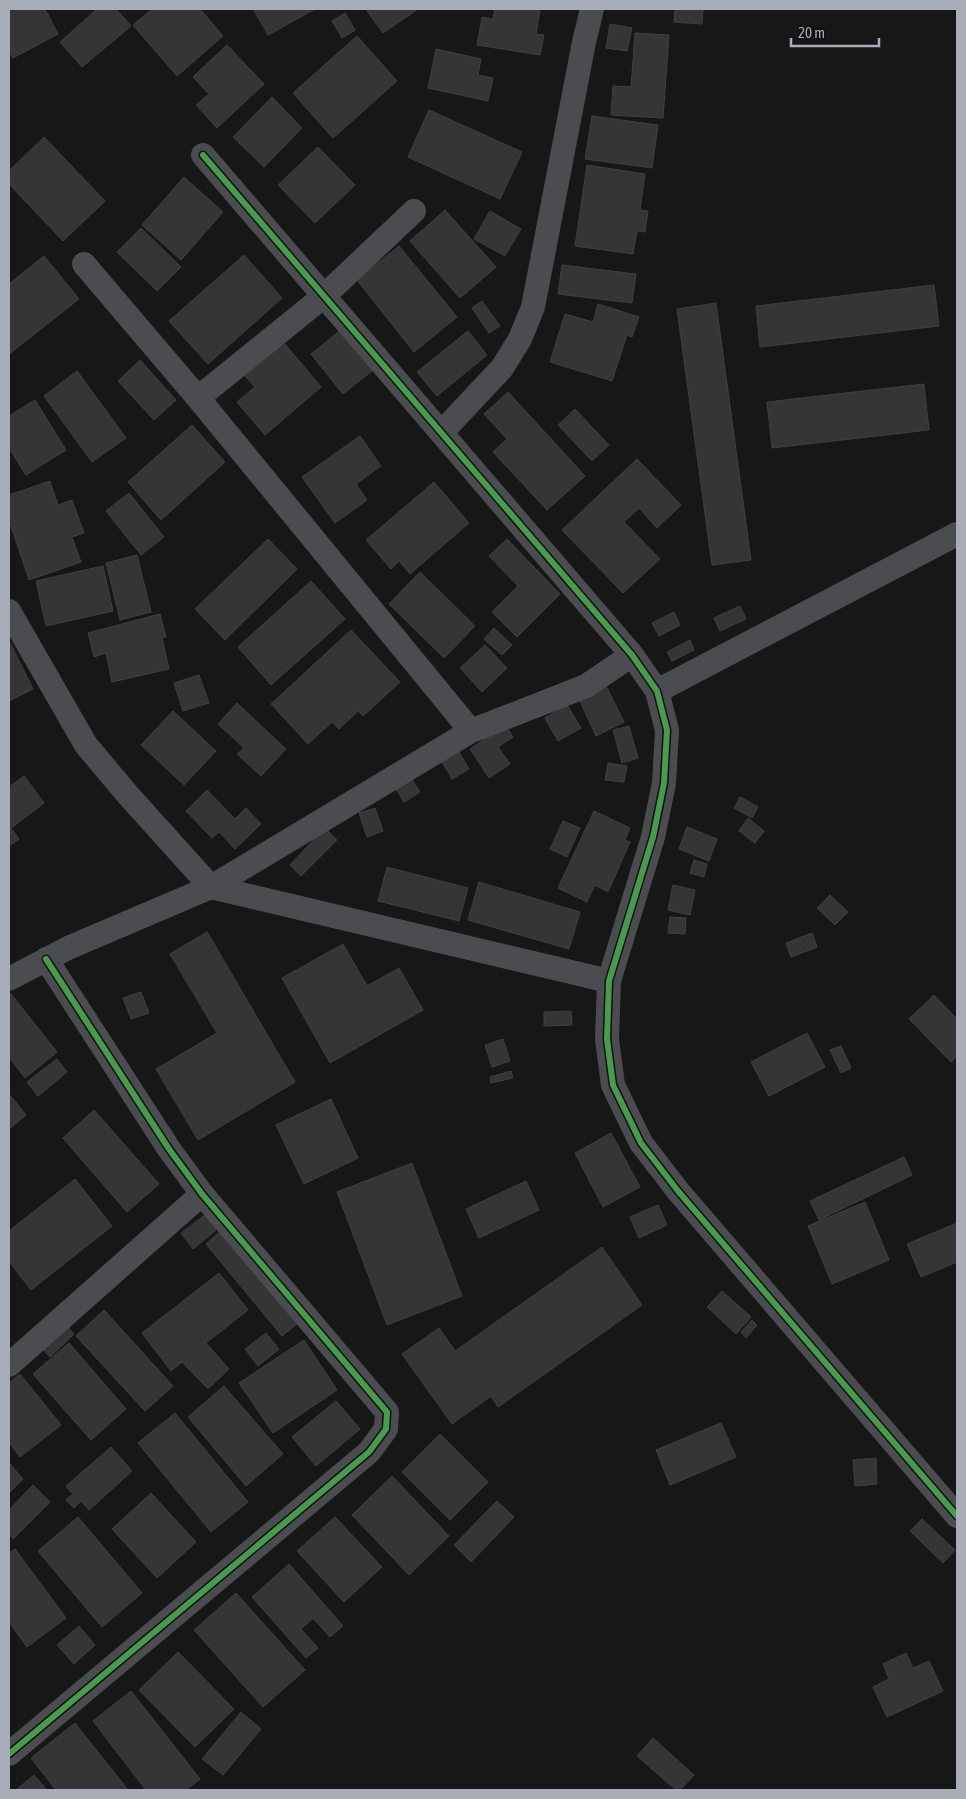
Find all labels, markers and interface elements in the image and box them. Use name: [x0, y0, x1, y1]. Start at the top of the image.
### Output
scale bar: [791, 15, 878, 47]
text: 20 m: [798, 24, 825, 41]

